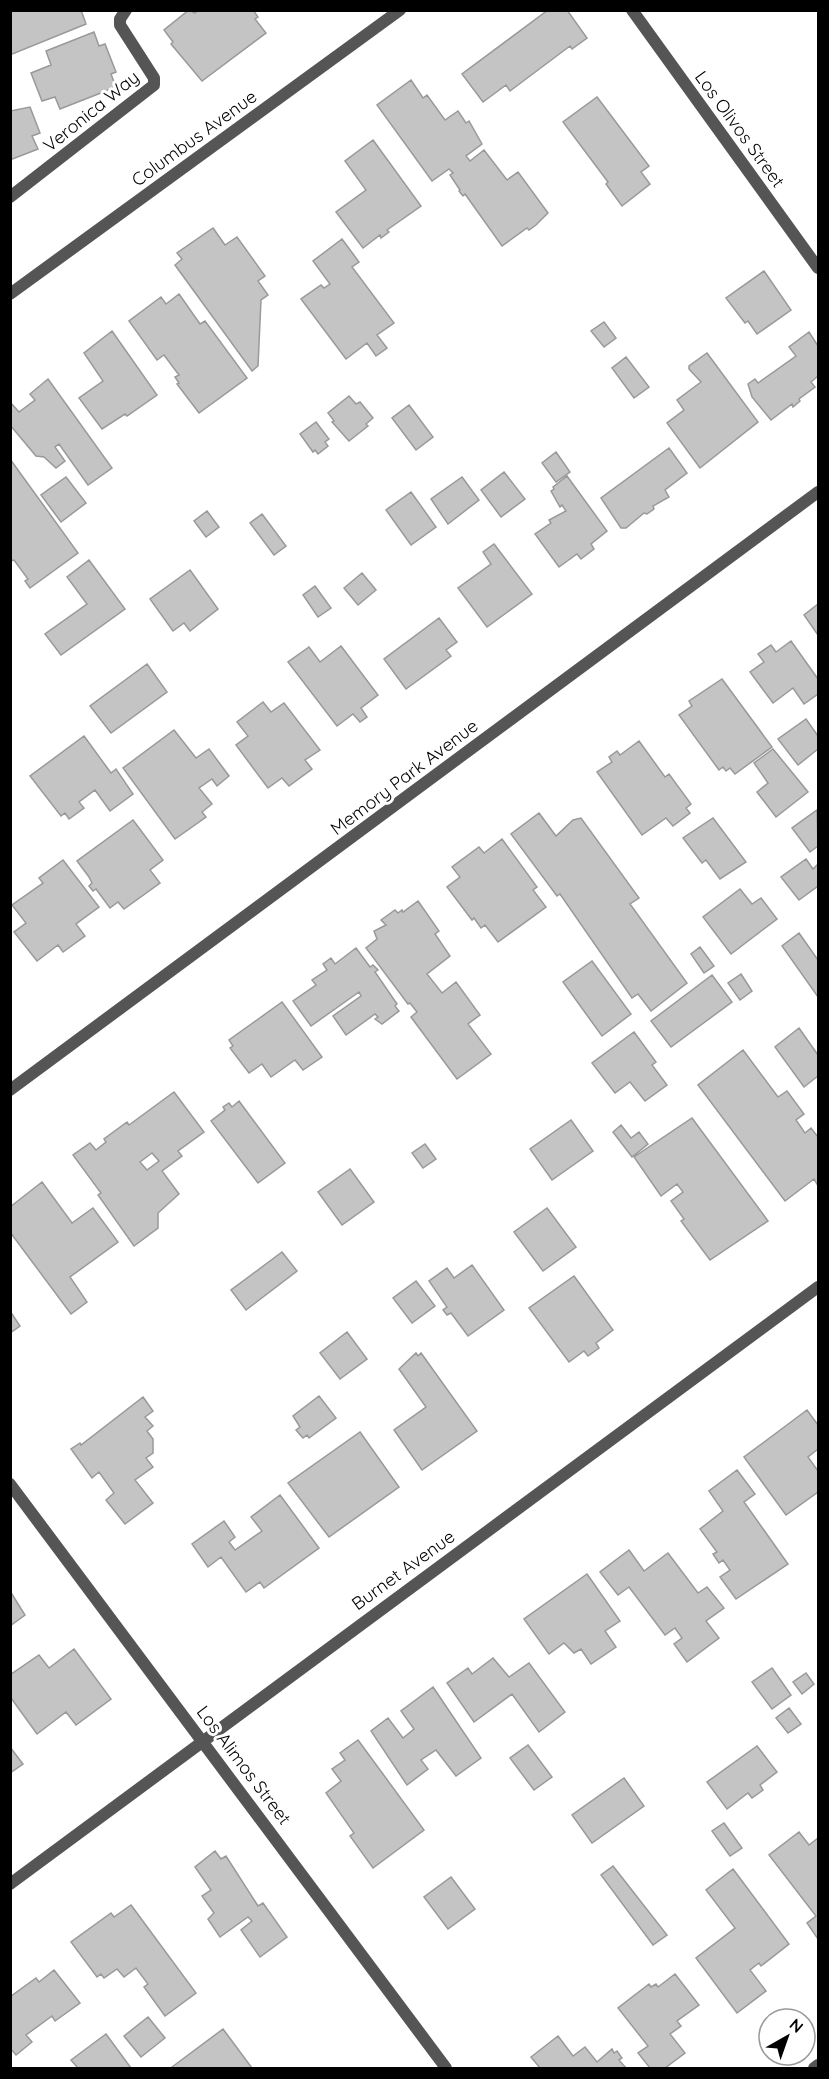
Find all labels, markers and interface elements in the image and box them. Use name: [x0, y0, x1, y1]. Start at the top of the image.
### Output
street label: Veronica Way: [38, 65, 144, 157]
street label: Los Olivos Street: [690, 66, 790, 192]
street label: Columbus Avenue: [127, 85, 261, 191]
street label: Memory Park Avenue: [326, 714, 482, 840]
street label: Burnet Avenue: [347, 1525, 459, 1615]
street label: Los Alimos Street: [192, 1701, 296, 1829]
north arrow: [757, 2007, 817, 2067]
text: N: [786, 2014, 808, 2037]

